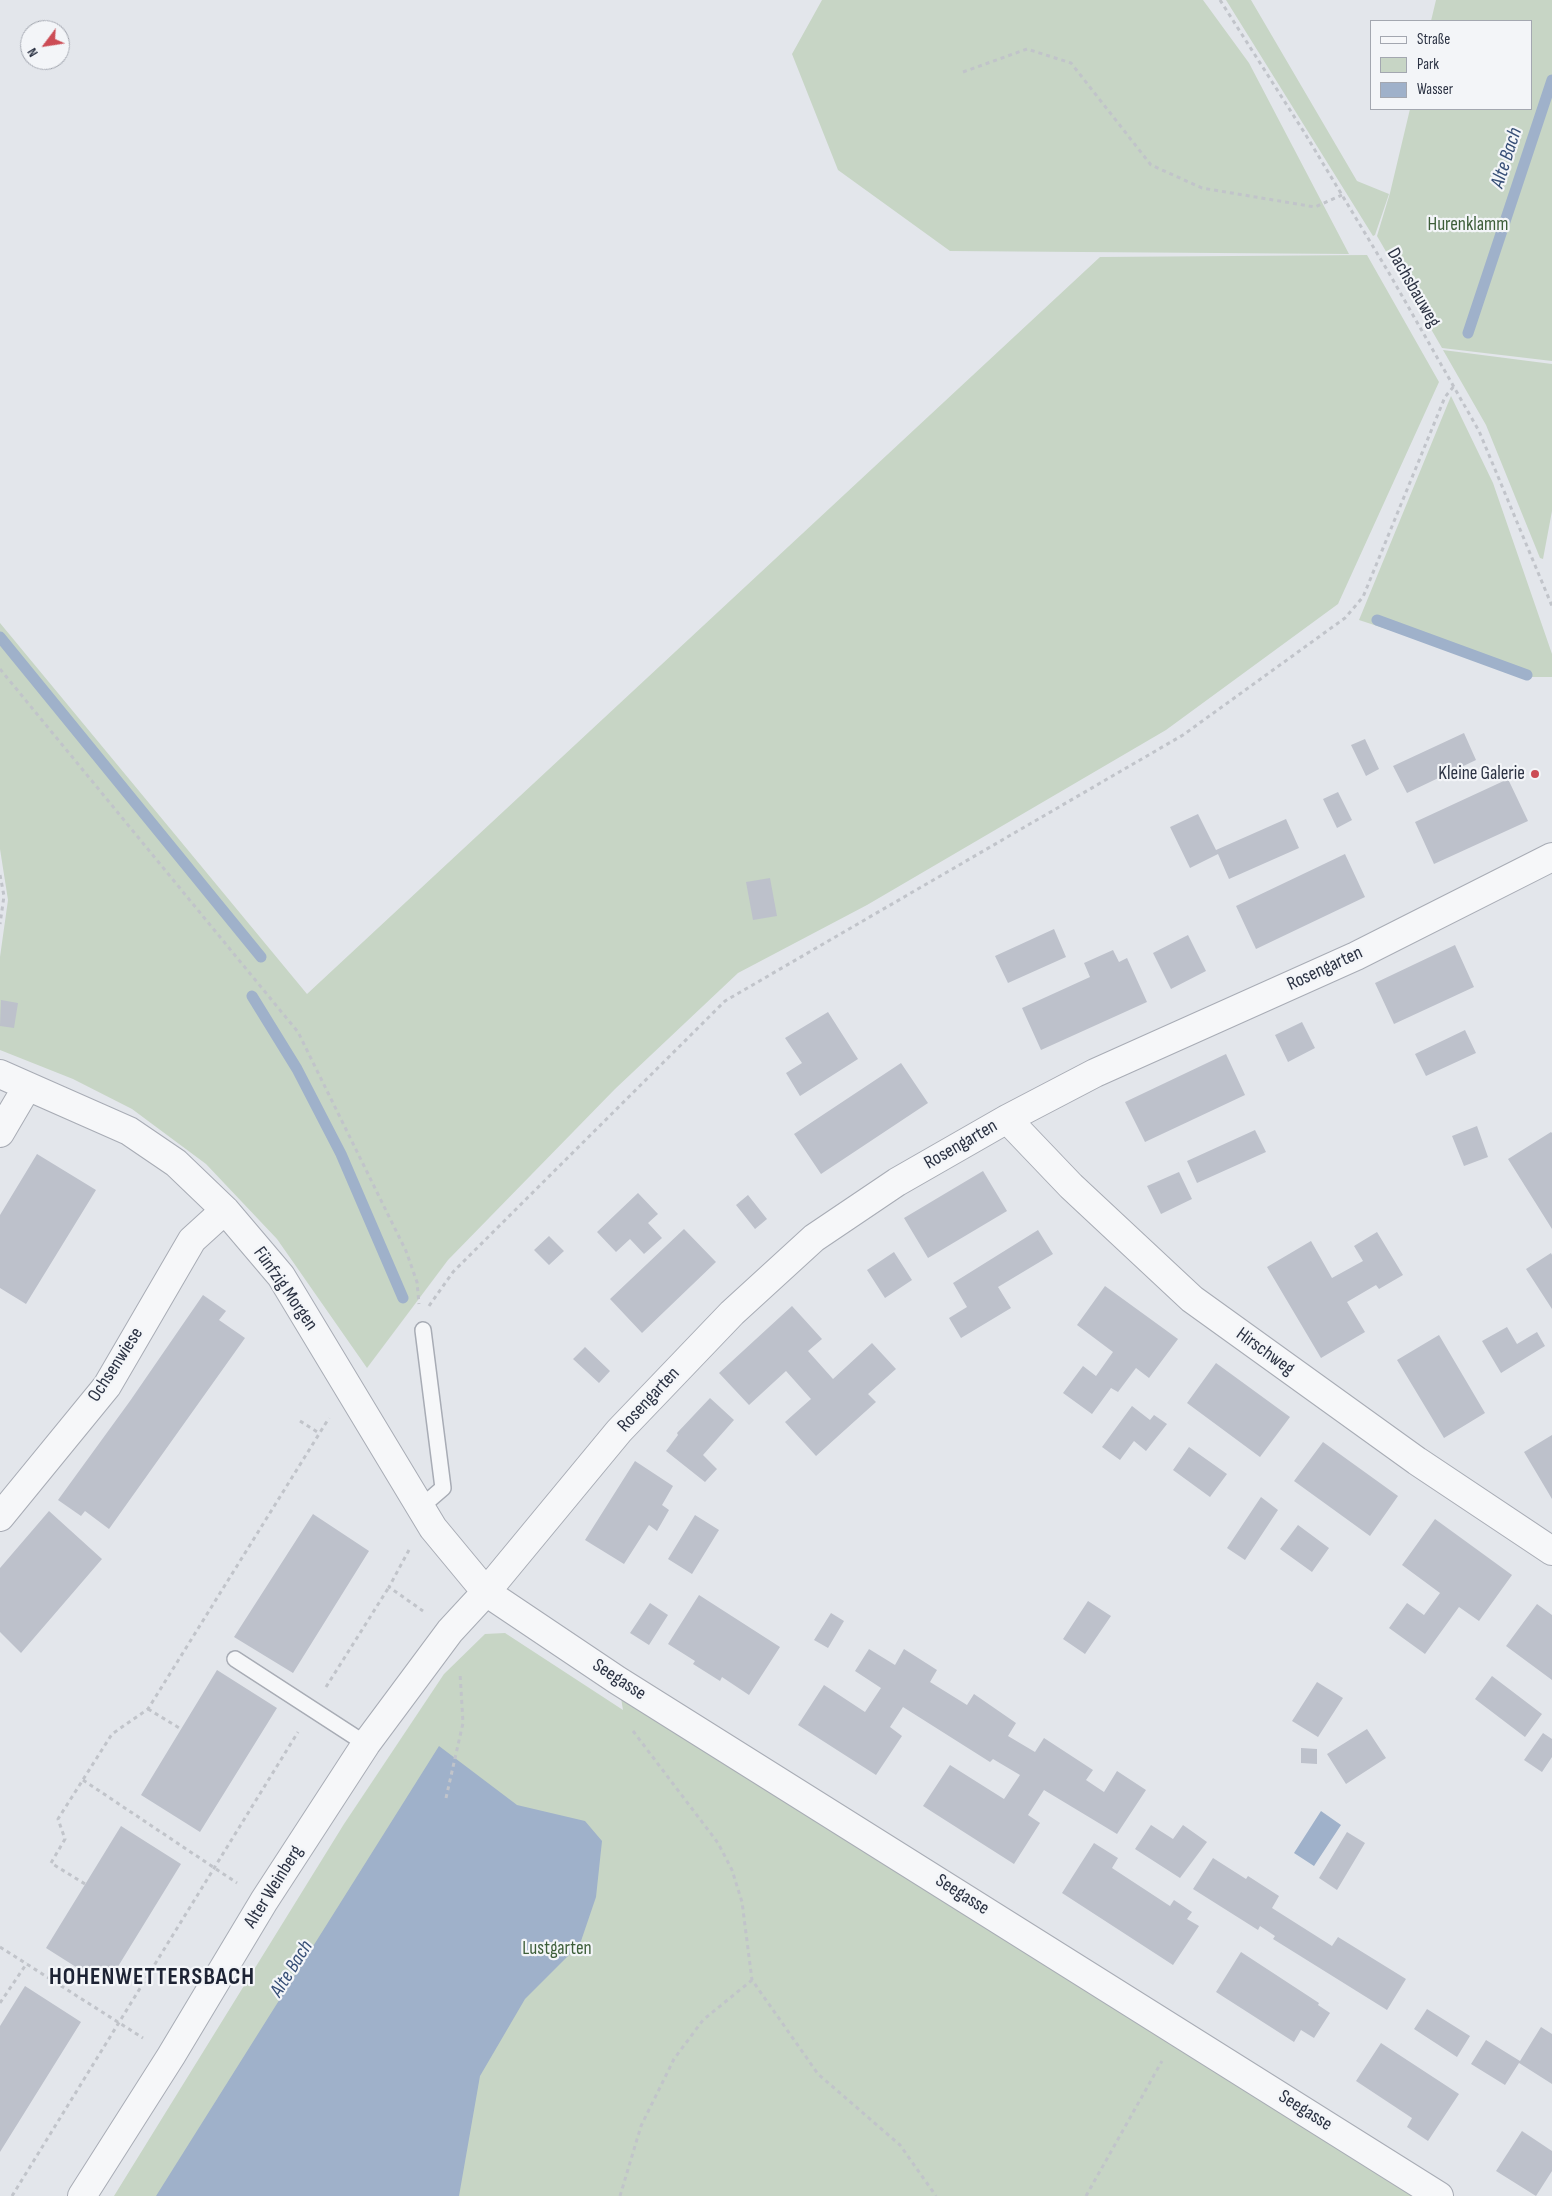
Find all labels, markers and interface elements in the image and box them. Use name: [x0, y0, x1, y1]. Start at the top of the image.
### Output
north arrow: [20, 20, 70, 70]
legend: [1370, 20, 1532, 110]
text: Straße: [1417, 30, 1450, 49]
text: N: [23, 45, 42, 60]
text: Park: [1417, 55, 1439, 74]
text: Wasser: [1417, 80, 1453, 99]
water label: Alte Bach: [1486, 125, 1528, 191]
park label: Hurenklamm: [1427, 214, 1509, 236]
street label: Dachsbauweg: [1381, 244, 1445, 332]
place label: Kleine Galerie: [1438, 763, 1525, 785]
marker: Kleine Galerie: [1529, 768, 1541, 780]
street label: Rosengarten: [1284, 942, 1366, 996]
street label: Rosengarten: [920, 1115, 1002, 1175]
street label: Fünfzig Morgen: [248, 1243, 322, 1335]
street label: Hirschweg: [1231, 1323, 1299, 1381]
street label: Ochsenwiese: [84, 1324, 148, 1406]
street label: Rosengarten: [613, 1363, 685, 1437]
street label: Seegasse: [588, 1654, 650, 1706]
street label: Alter Weinberg: [240, 1841, 308, 1933]
street label: Seegasse: [931, 1870, 993, 1920]
water label: Alte Bach: [265, 1936, 319, 2002]
park label: Lustgarten: [522, 1938, 592, 1960]
district label: HOHENWETTERSBACH: [47, 1964, 257, 1992]
street label: Seegasse: [1274, 2086, 1336, 2136]

